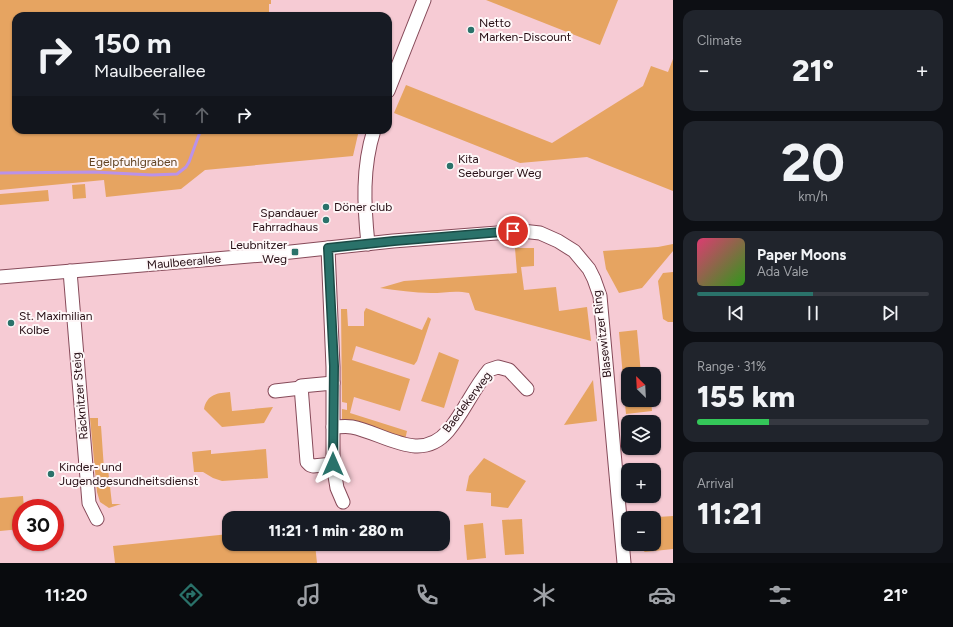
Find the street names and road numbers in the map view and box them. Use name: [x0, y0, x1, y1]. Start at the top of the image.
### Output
street label: Maulbeerallee: [146, 252, 222, 272]
street label: Blasewitzer Ring: [590, 289, 614, 379]
street label: Räcknitzer Steig: [69, 352, 91, 440]
street label: Baedekerweg: [440, 369, 494, 435]

